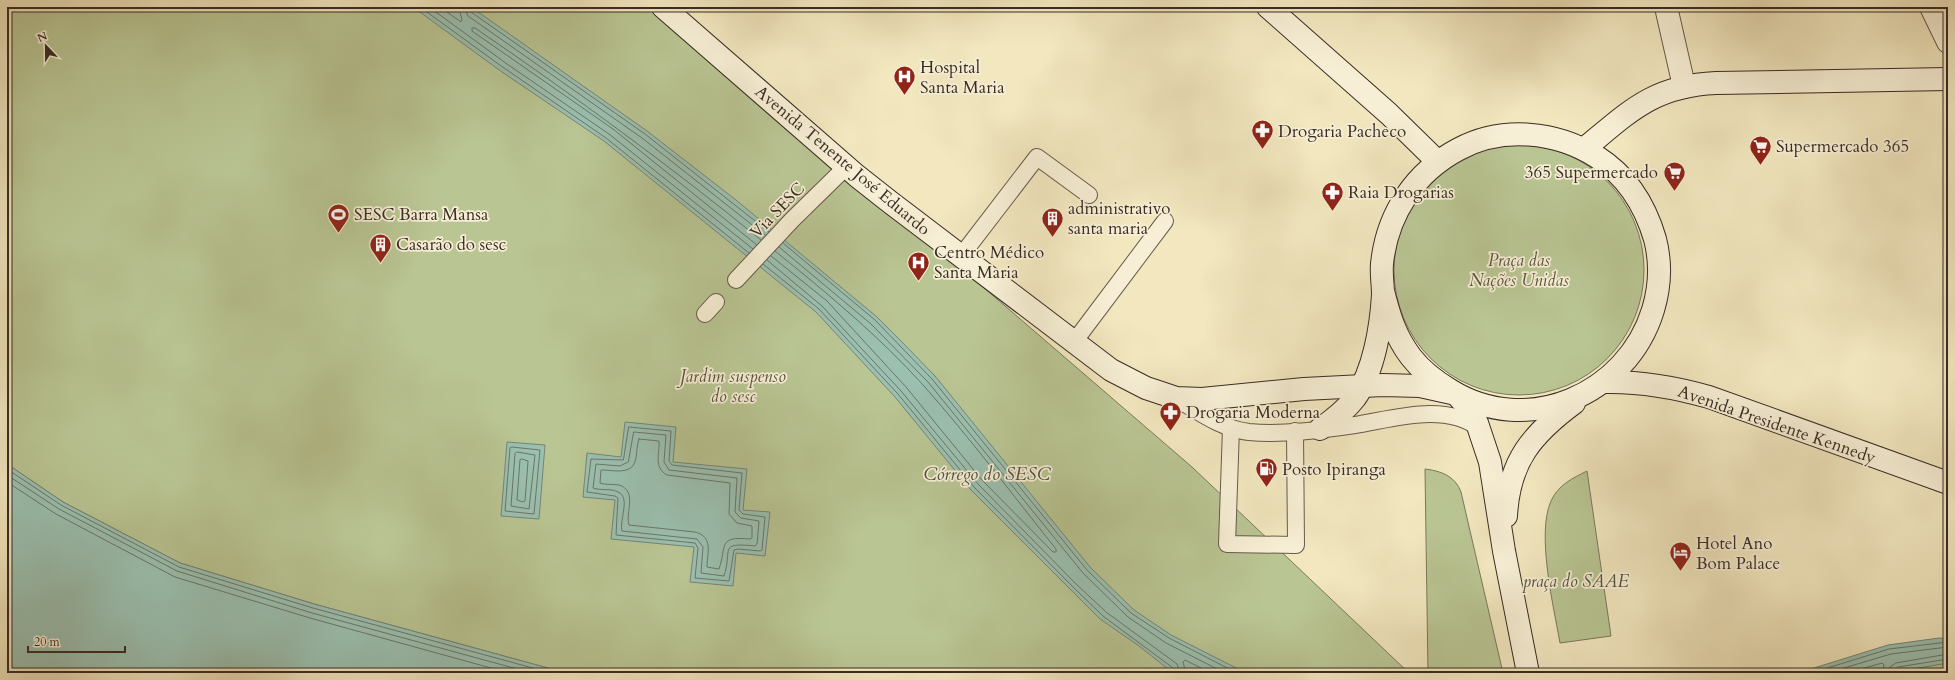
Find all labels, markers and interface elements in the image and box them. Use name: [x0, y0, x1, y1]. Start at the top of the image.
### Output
north arrow: [26, 26, 66, 66]
text: N: [35, 28, 50, 46]
place label: Hospital Santa Maria: [920, 56, 1005, 99]
hospital icon: Hospital Santa Maria: [891, 64, 917, 97]
street label: Avenida Tenente José Eduardo: [750, 80, 935, 241]
pharmacy icon: Drogaria Pacheco: [1250, 118, 1276, 151]
place label: Drogaria Pacheco: [1278, 120, 1406, 143]
supermarket icon: Supermercado 365: [1747, 133, 1773, 166]
place label: Supermercado 365: [1776, 135, 1909, 158]
supermarket icon: 365 Supermercado: [1661, 159, 1687, 192]
place label: 365 Supermercado: [1525, 161, 1658, 184]
street label: Via SESC: [745, 177, 810, 243]
pharmacy icon: Raia Drogarias: [1320, 179, 1346, 212]
place label: Raia Drogarias: [1348, 181, 1454, 204]
place label: administrativo santa maria: [1068, 197, 1171, 240]
sports icon: SESC Barra Mansa: [325, 201, 351, 234]
place label: SESC Barra Mansa: [354, 203, 489, 226]
building icon: administrativo santa maria: [1040, 205, 1066, 238]
building icon: Casarão do sesc: [367, 231, 393, 264]
place label: Casarão do sesc: [396, 233, 507, 256]
place label: Centro Médico Santa Maria: [934, 241, 1044, 284]
hospital icon: Centro Médico Santa Maria: [905, 249, 931, 282]
park label: Praça das Nações Unidas: [1469, 249, 1569, 292]
park label: Jardim suspenso do sesc: [676, 365, 786, 408]
street label: Avenida Presidente Kennedy: [1675, 380, 1879, 469]
pharmacy icon: Drogaria Moderna: [1158, 399, 1184, 432]
place label: Drogaria Moderna: [1186, 401, 1321, 424]
fuel station icon: Posto Ipiranga: [1253, 456, 1279, 489]
place label: Posto Ipiranga: [1282, 458, 1386, 481]
water label: Córrego do SESC: [924, 462, 1051, 487]
place label: Hotel Ano Bom Palace: [1696, 532, 1780, 575]
hotel icon: Hotel Ano Bom Palace: [1667, 540, 1693, 573]
park label: praça do SAAE: [1521, 570, 1630, 593]
scale bar: [28, 628, 125, 654]
text: 20 m: [34, 634, 61, 650]

